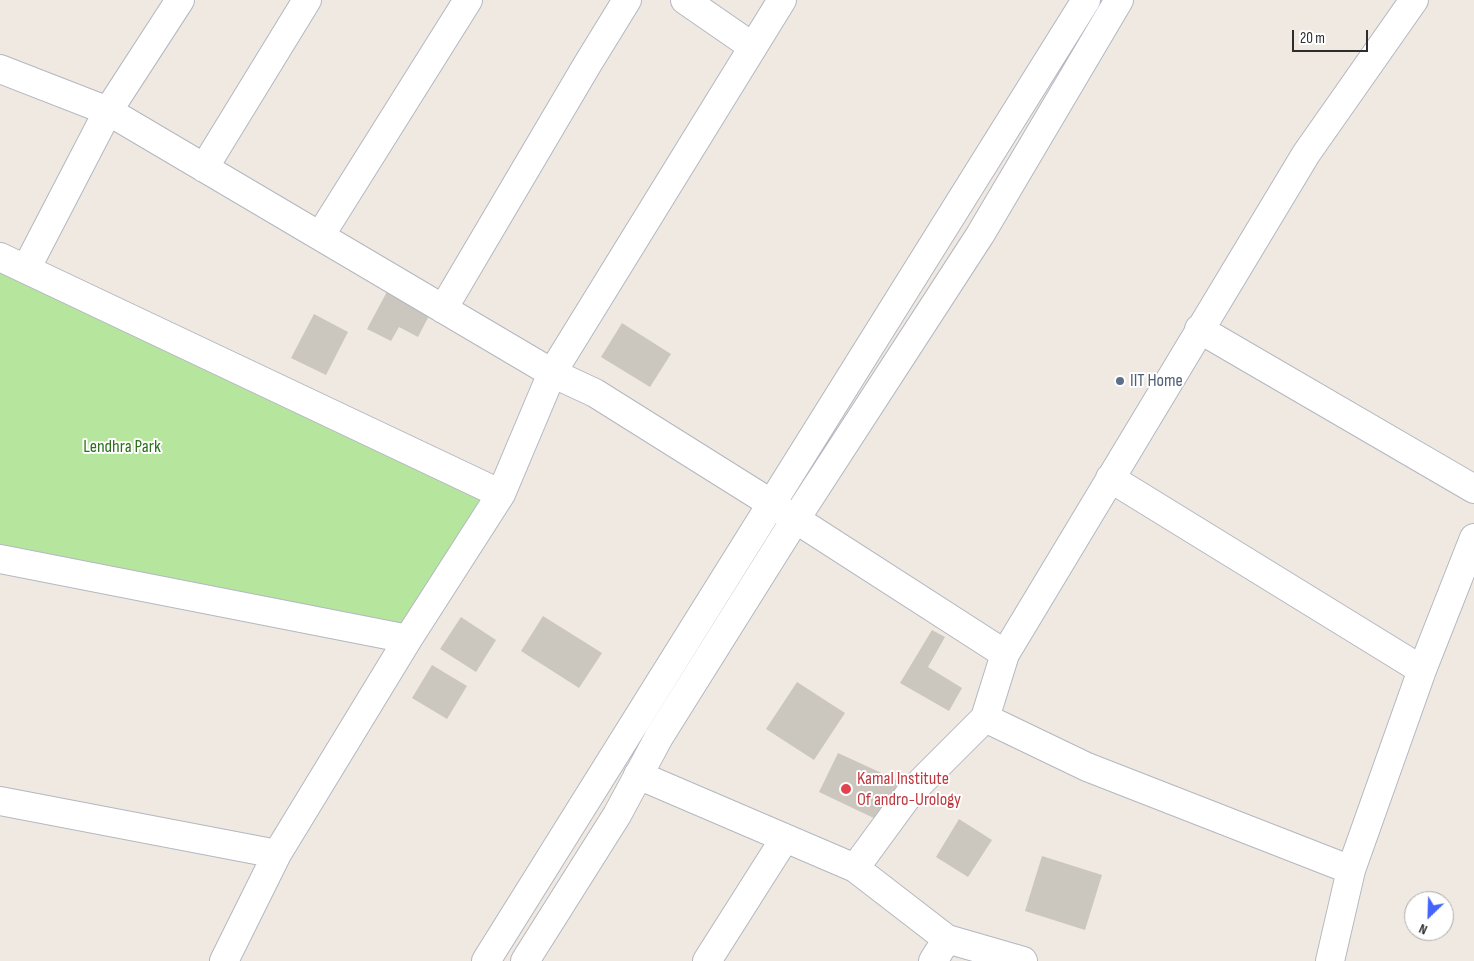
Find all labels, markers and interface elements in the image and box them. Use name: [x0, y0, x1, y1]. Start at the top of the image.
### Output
scale bar: [1294, 20, 1370, 52]
text: 20 m: [1300, 29, 1325, 48]
place label: IIT Home: [1130, 370, 1183, 392]
marker: IIT Home: [1114, 375, 1126, 387]
park label: Lendhra Park: [83, 436, 161, 458]
place label: Kamal Institute Of andro-Urology: [857, 768, 961, 811]
marker: Kamal Institute Of andro-Urology: [839, 782, 853, 796]
north arrow: [1404, 891, 1454, 941]
text: N: [1416, 920, 1430, 939]

